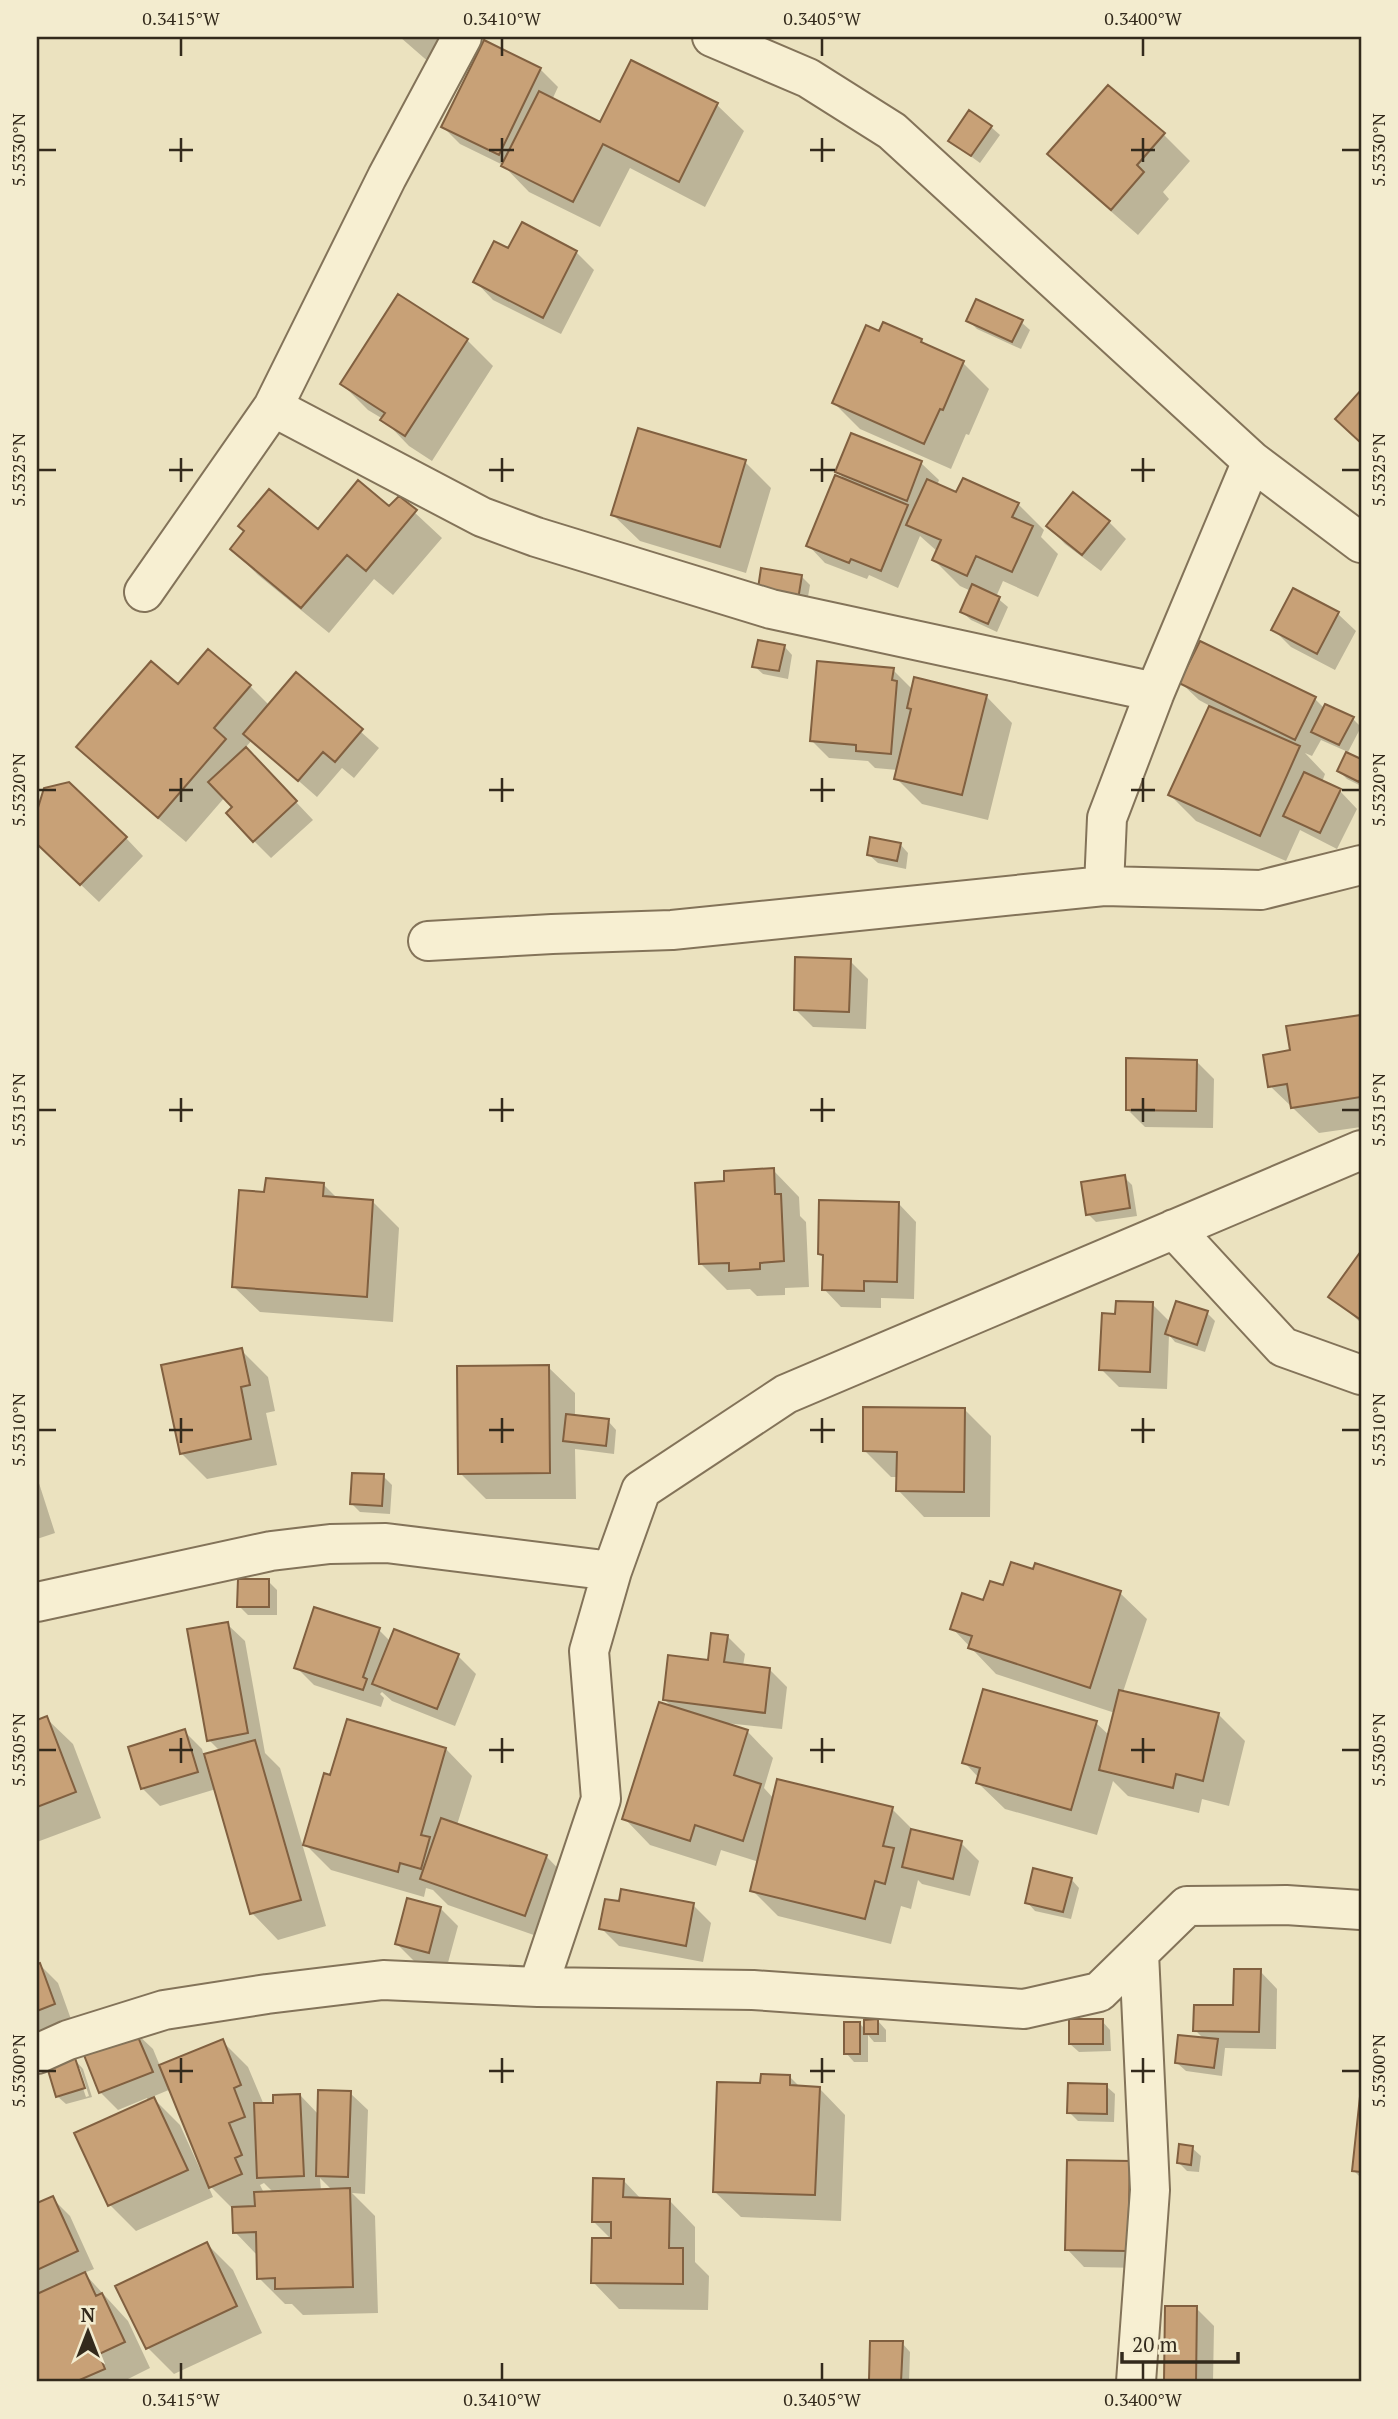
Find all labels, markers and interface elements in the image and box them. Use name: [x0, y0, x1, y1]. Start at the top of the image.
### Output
text: 0.3415°W: [142, 6, 220, 30]
text: 0.3410°W: [463, 6, 541, 30]
text: 0.3405°W: [783, 6, 861, 30]
text: 0.3400°W: [1104, 6, 1182, 30]
text: 5.5330°N: [6, 113, 30, 187]
text: 5.5330°N: [1366, 113, 1390, 187]
text: 5.5325°N: [6, 433, 30, 507]
text: 5.5325°N: [1366, 433, 1390, 507]
text: 5.5320°N: [6, 753, 30, 827]
text: 5.5320°N: [1366, 753, 1390, 827]
text: 5.5315°N: [6, 1073, 30, 1147]
text: 5.5315°N: [1366, 1073, 1390, 1147]
text: 5.5310°N: [6, 1393, 30, 1467]
text: 5.5310°N: [1366, 1393, 1390, 1467]
text: 5.5305°N: [6, 1713, 30, 1787]
text: 5.5305°N: [1366, 1713, 1390, 1787]
text: 5.5300°N: [6, 2034, 30, 2108]
text: 5.5300°N: [1366, 2034, 1390, 2108]
north arrow: [52, 2296, 122, 2366]
text: N: [81, 2302, 96, 2327]
scale bar: [1122, 2321, 1237, 2365]
text: 20 m: [1132, 2330, 1178, 2358]
text: 0.3415°W: [142, 2387, 220, 2411]
text: 0.3410°W: [463, 2387, 541, 2411]
text: 0.3405°W: [783, 2387, 861, 2411]
text: 0.3400°W: [1104, 2387, 1182, 2411]

